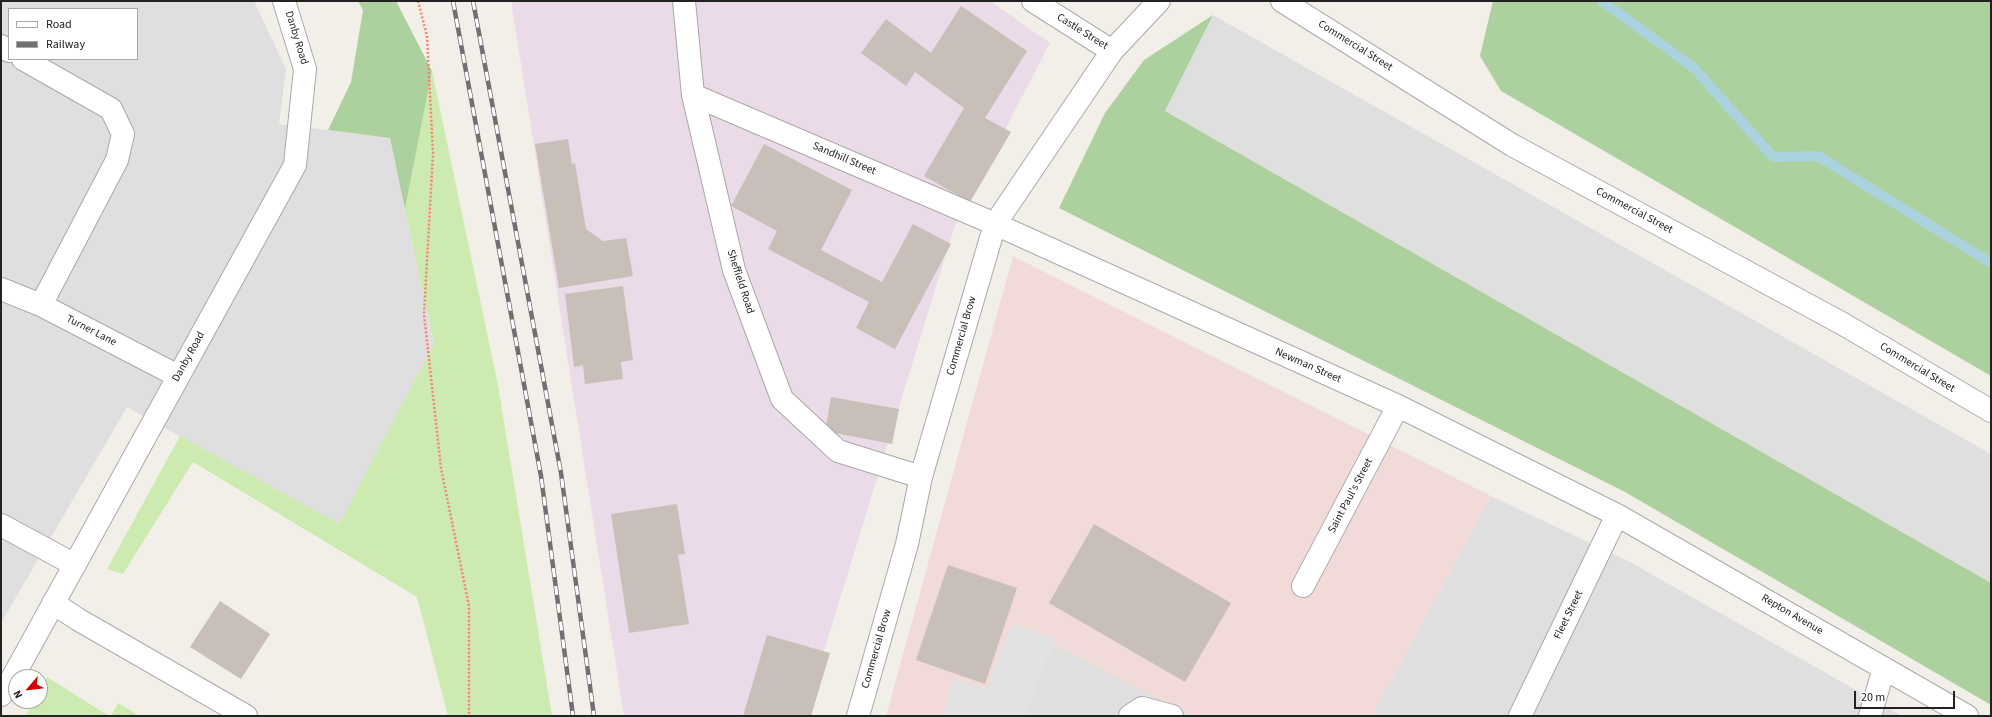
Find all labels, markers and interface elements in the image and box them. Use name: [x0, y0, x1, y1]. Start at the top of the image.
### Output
legend: [8, 8, 138, 60]
street label: Danby Road: [282, 10, 310, 66]
street label: Castle Street: [1054, 11, 1110, 53]
text: Road: [46, 16, 72, 33]
street label: Commercial Street: [1315, 18, 1395, 74]
text: Railway: [46, 36, 85, 53]
street label: Sandhill Street: [810, 140, 878, 178]
street label: Commercial Street: [1593, 185, 1675, 237]
street label: Sheffield Road: [723, 248, 757, 316]
street label: Commercial Brow: [944, 295, 980, 377]
street label: Turner Lane: [63, 313, 119, 349]
street label: Danby Road: [170, 330, 208, 384]
street label: Commercial Street: [1877, 340, 1957, 396]
street label: Newman Street: [1273, 346, 1343, 386]
street label: Saint Paul's Street: [1326, 456, 1376, 536]
street label: Fleet Street: [1552, 589, 1586, 641]
street label: Repton Avenue: [1759, 592, 1825, 638]
street label: Commercial Brow: [859, 608, 895, 690]
north arrow: [8, 669, 48, 709]
scale bar: [1856, 683, 1957, 709]
text: N: [10, 688, 26, 701]
text: 20 m: [1861, 689, 1885, 706]

